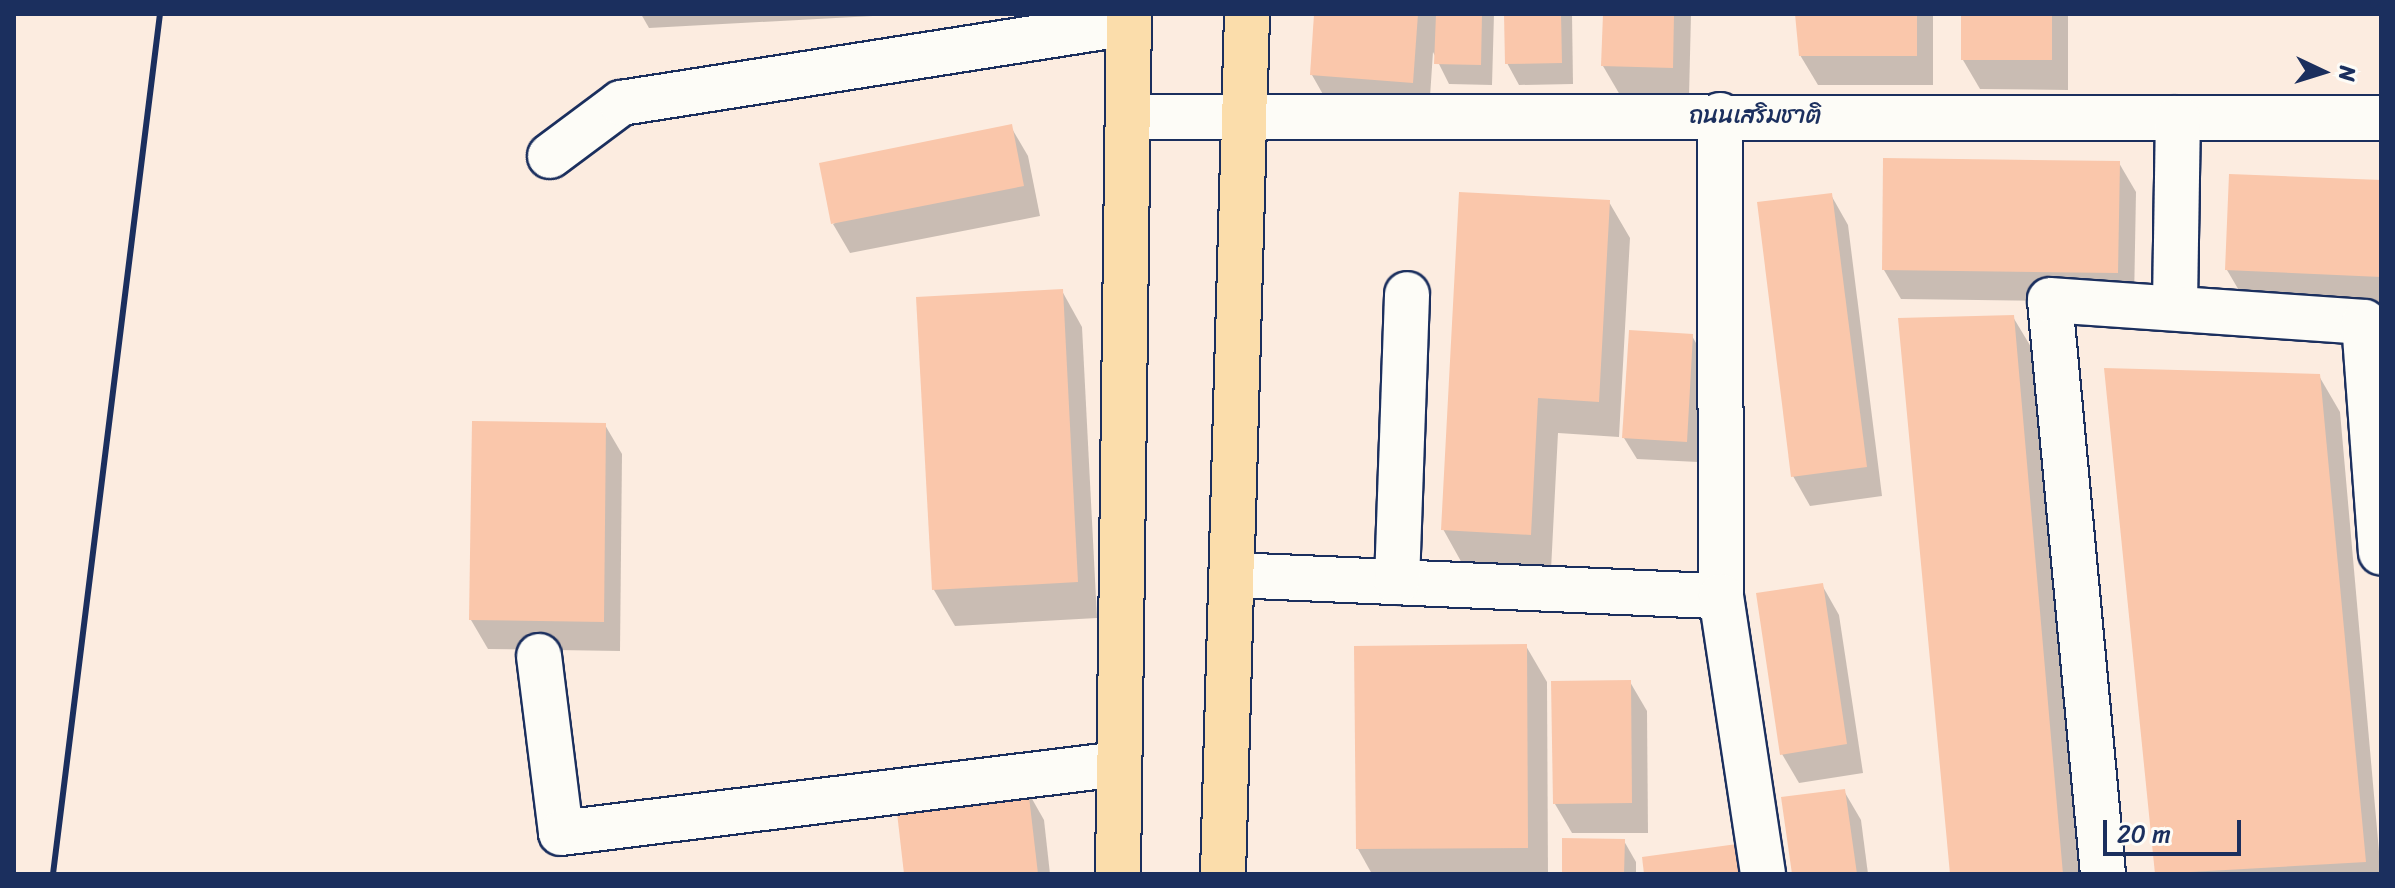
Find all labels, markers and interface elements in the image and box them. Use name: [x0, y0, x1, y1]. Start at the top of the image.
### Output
north arrow: [2283, 32, 2363, 112]
text: N: [2327, 65, 2367, 83]
street label: ถนนเสริมชาติ: [1689, 102, 1821, 130]
scale bar: [2107, 804, 2245, 854]
text: 20 m: [2117, 813, 2171, 855]

